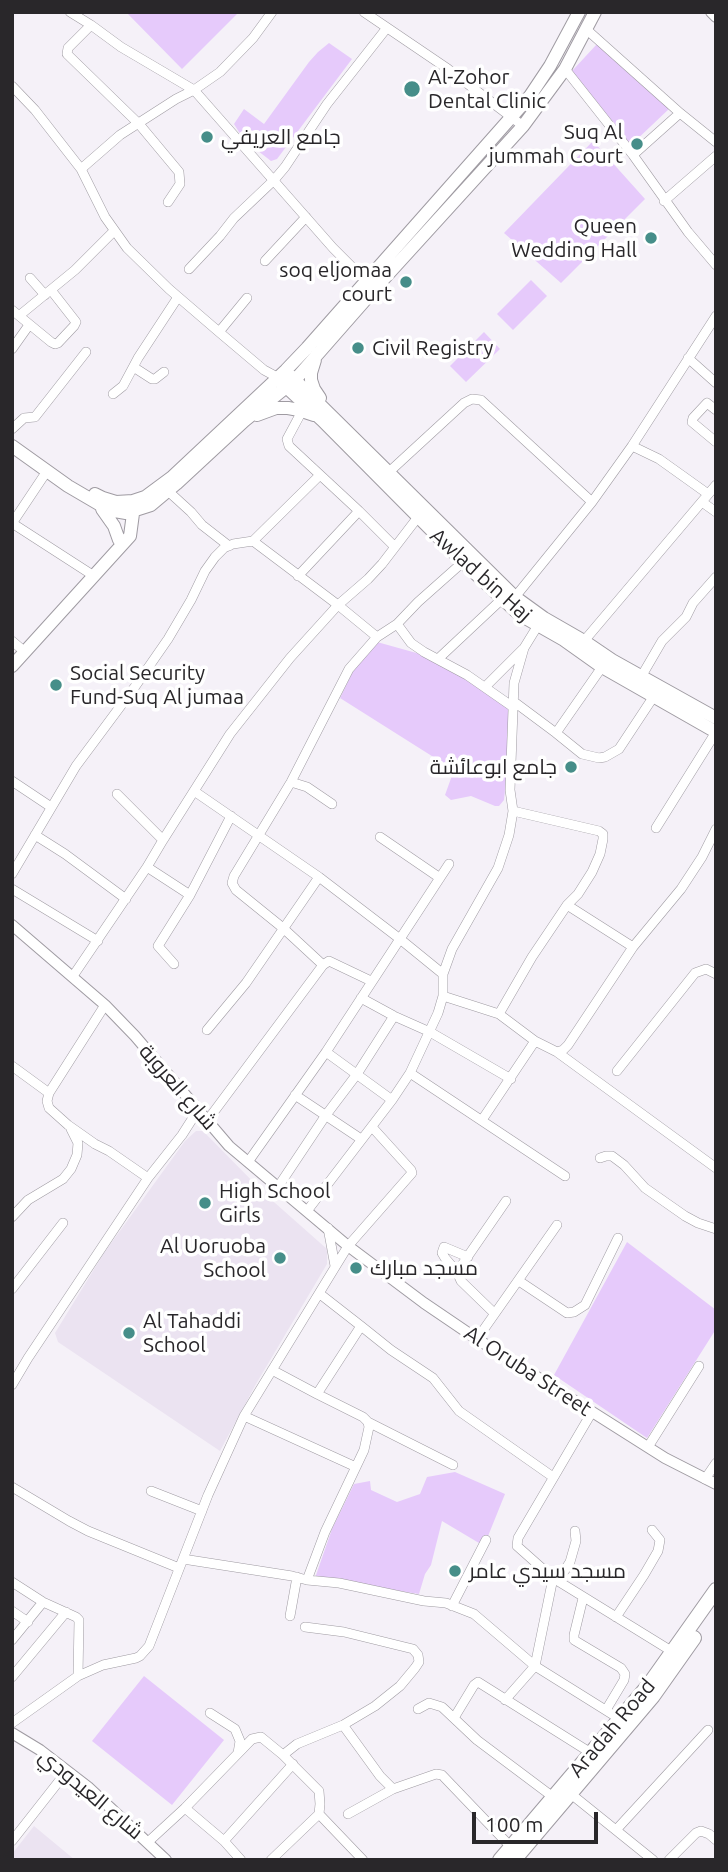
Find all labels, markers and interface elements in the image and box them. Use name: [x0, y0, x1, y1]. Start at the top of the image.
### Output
place label: Al-Zohor Dental Clinic: [428, 64, 546, 114]
marker: Al-Zohor Dental Clinic: [402, 79, 422, 99]
place label: Suq Al jummah Court: [489, 119, 623, 169]
place label: جامع العريفي: [221, 124, 341, 150]
marker: جامع العريفي: [199, 129, 215, 145]
marker: Suq Al jummah Court: [629, 136, 645, 152]
place label: Queen Wedding Hall: [511, 213, 637, 263]
marker: Queen Wedding Hall: [643, 230, 659, 246]
place label: soq eljomaa court: [279, 257, 392, 307]
marker: soq eljomaa court: [398, 274, 414, 290]
place label: Civil Registry: [372, 335, 493, 361]
marker: Civil Registry: [350, 340, 366, 356]
street label: Awlad bin Haj: [425, 523, 537, 627]
place label: Social Security Fund-Suq Al jumaa: [70, 660, 244, 710]
marker: Social Security Fund-Suq Al jumaa: [48, 677, 64, 693]
place label: جامع ابوعائشة: [430, 754, 557, 780]
marker: جامع ابوعائشة: [563, 759, 579, 775]
street label: شارع العروبة: [134, 1039, 222, 1135]
place label: High School Girls: [219, 1178, 330, 1228]
marker: High School Girls: [197, 1195, 213, 1211]
place label: Al Uoruoba School: [160, 1233, 266, 1283]
marker: Al Uoruoba School: [272, 1250, 288, 1266]
place label: مسجد مبارك: [370, 1255, 478, 1281]
marker: مسجد مبارك: [348, 1260, 364, 1276]
place label: Al Tahaddi School: [143, 1308, 241, 1358]
street label: Al Oruba Street: [460, 1320, 596, 1422]
marker: Al Tahaddi School: [121, 1325, 137, 1341]
place label: مسجد سيدي عامر: [469, 1558, 626, 1584]
marker: مسجد سيدي عامر: [447, 1563, 463, 1579]
street label: Aradah Road: [564, 1674, 660, 1782]
street label: شارع العيدودي: [34, 1743, 148, 1845]
scale bar: [476, 1798, 602, 1842]
text: 100 m: [485, 1812, 543, 1836]

